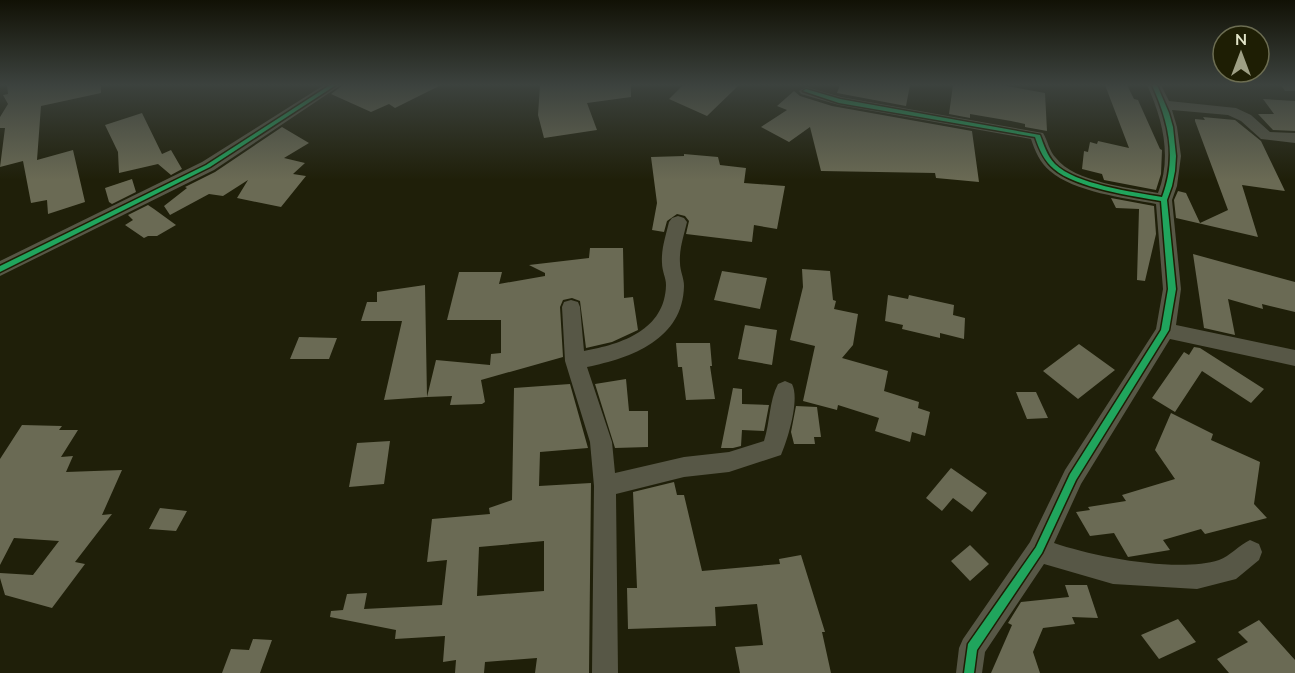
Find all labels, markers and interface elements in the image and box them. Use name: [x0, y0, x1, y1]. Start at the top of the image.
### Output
north arrow: [1211, 24, 1271, 84]
text: N: [1235, 29, 1247, 49]

